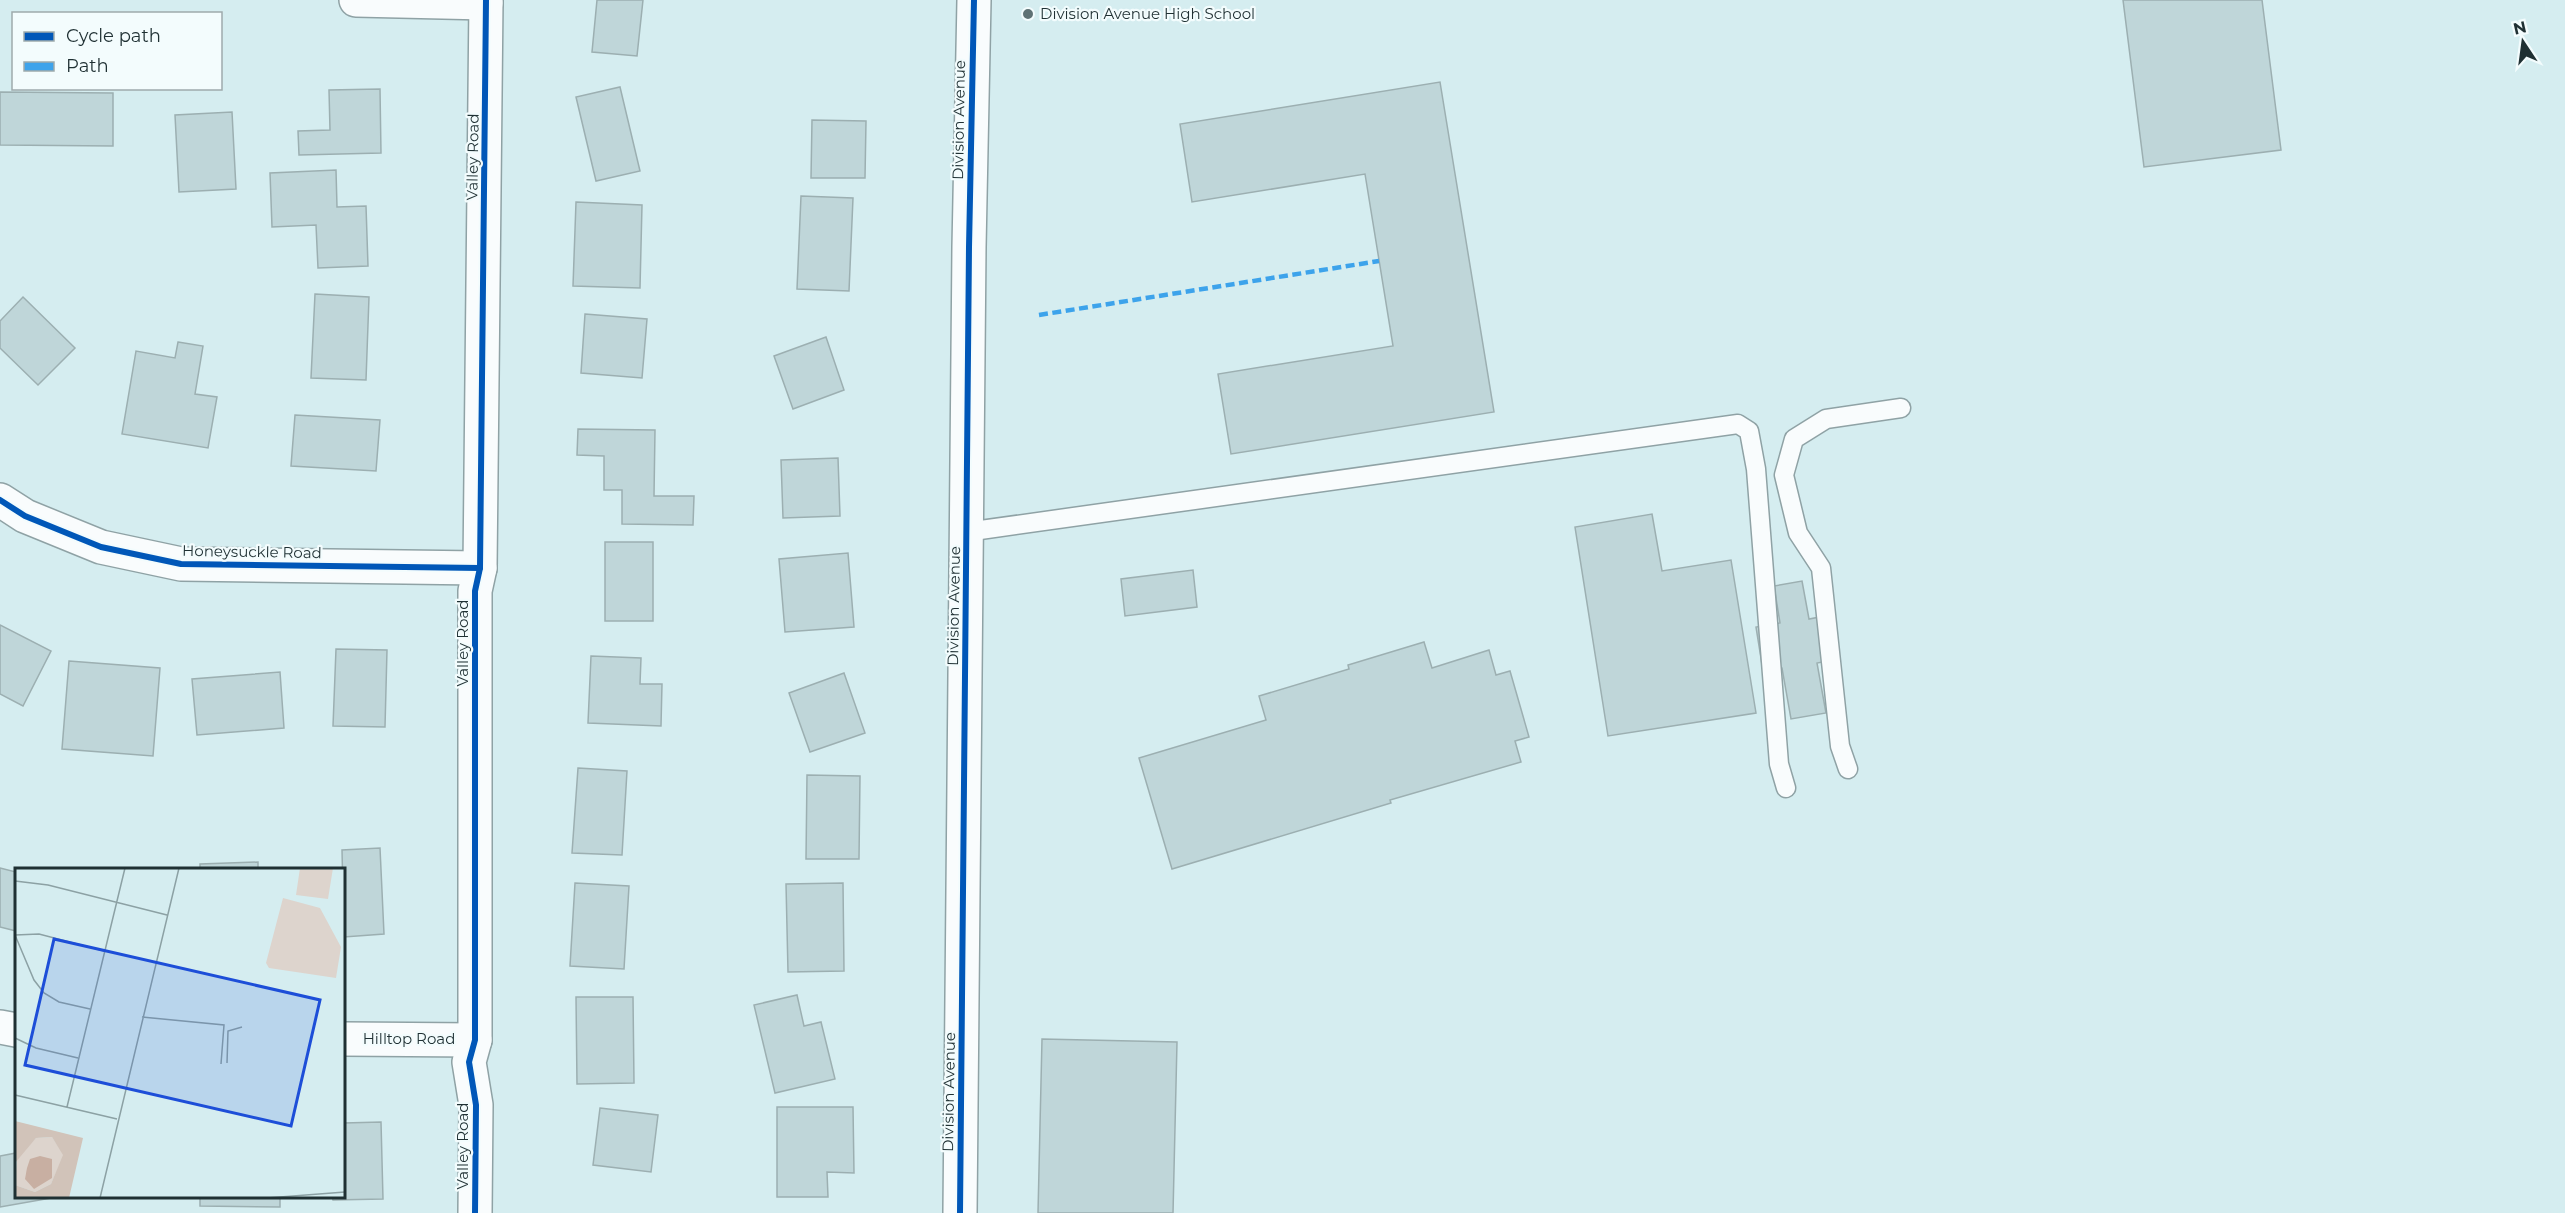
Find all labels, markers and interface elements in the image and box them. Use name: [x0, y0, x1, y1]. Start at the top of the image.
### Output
place label: Division Avenue High School: [1040, 4, 1255, 23]
marker: Division Avenue High School: [1021, 7, 1035, 21]
legend: [12, 12, 222, 90]
north arrow: [2493, 12, 2553, 72]
text: N: [2511, 17, 2528, 39]
text: Cycle path: [66, 25, 161, 47]
text: Path: [66, 55, 109, 77]
street label: Division Avenue: [948, 60, 969, 180]
street label: Valley Road: [462, 113, 483, 201]
street label: Honeysuckle Road: [182, 541, 322, 562]
street label: Division Avenue: [943, 546, 964, 666]
street label: Valley Road: [453, 600, 472, 686]
inset map: [15, 868, 345, 1198]
street label: Hilltop Road: [363, 1029, 455, 1048]
street label: Division Avenue: [938, 1032, 959, 1152]
street label: Valley Road: [453, 1103, 472, 1189]

